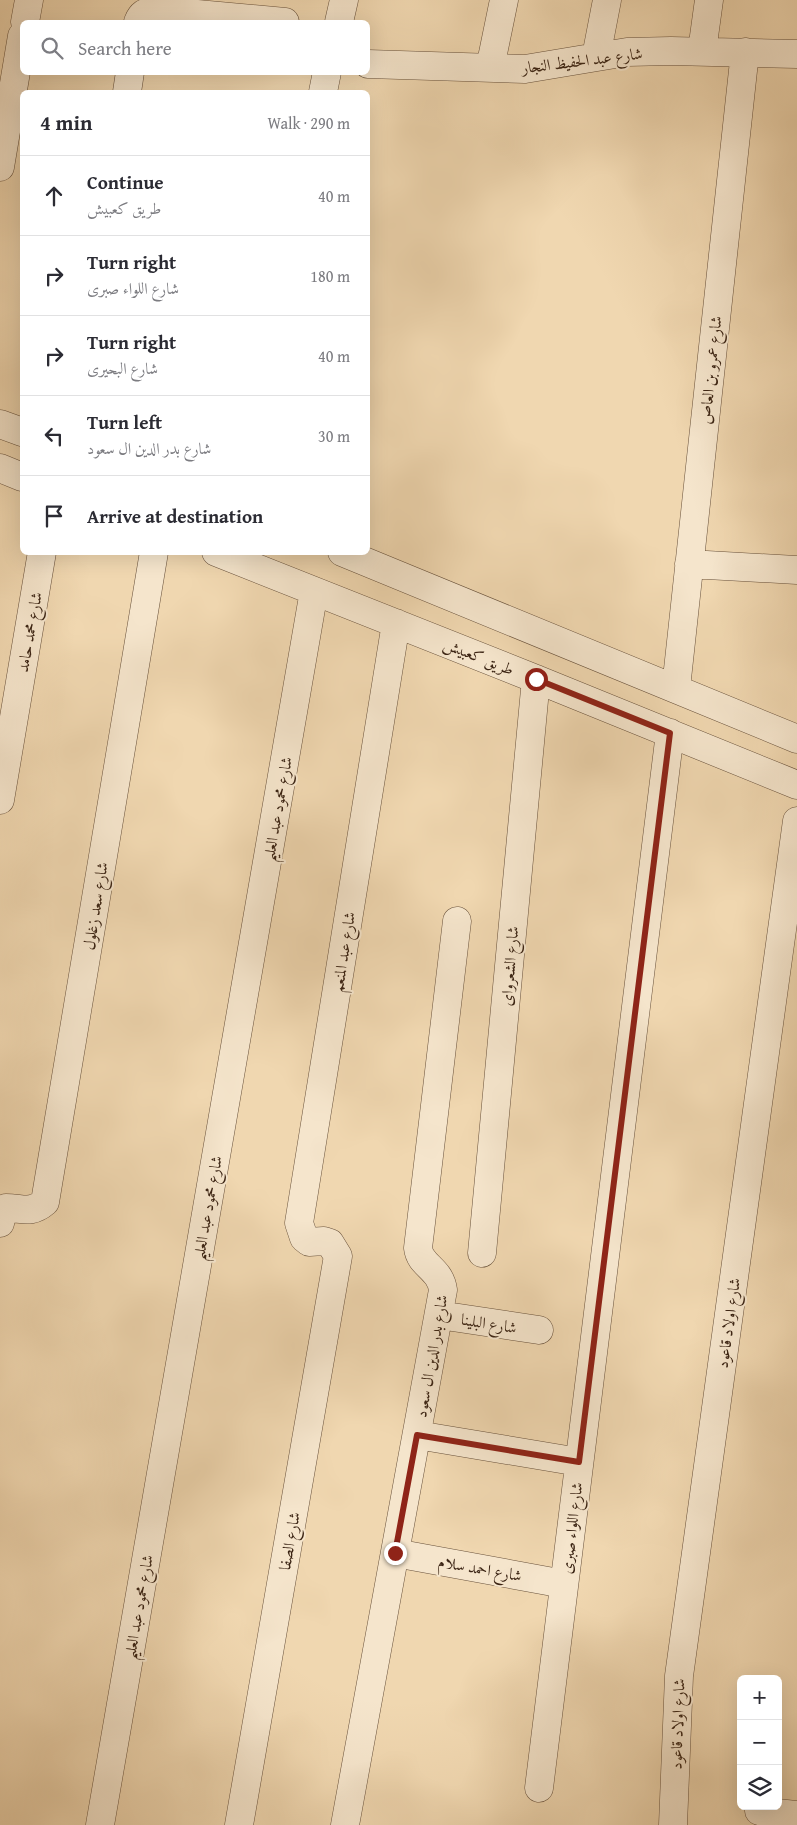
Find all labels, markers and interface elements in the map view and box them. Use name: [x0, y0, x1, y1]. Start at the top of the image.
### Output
search box: [20, 20, 370, 75]
icon: search: [38, 34, 66, 62]
text: Search here: [78, 34, 172, 62]
street label: شارع عبد الحفيظ النجار: [518, 41, 644, 82]
text: 4 min: [40, 107, 92, 138]
text: Walk · 290 m: [267, 111, 350, 135]
text: Continue: [87, 168, 164, 196]
icon: ahead: [40, 182, 68, 210]
text: 40 m: [318, 184, 350, 208]
text: طريق كعبيش: [87, 196, 161, 220]
text: Turn right: [87, 248, 176, 276]
icon: right: [40, 262, 68, 290]
text: 180 m: [310, 264, 350, 288]
text: شارع اللواء صبرى: [87, 276, 179, 300]
street label: شارع عمرو بن العاص: [692, 315, 730, 426]
text: Turn right: [87, 328, 176, 356]
icon: right: [40, 342, 68, 370]
text: 40 m: [318, 344, 350, 368]
text: شارع البحيرى: [87, 356, 158, 380]
text: Turn left: [87, 408, 162, 436]
icon: left: [40, 422, 68, 450]
text: 30 m: [318, 424, 350, 448]
text: شارع بدر الدين ال سعود: [87, 436, 211, 460]
icon: arrive: [40, 502, 68, 530]
text: Arrive at destination: [87, 502, 263, 530]
street label: شارع محمد حامد: [10, 590, 50, 674]
street label: طريق كعبيش: [440, 631, 518, 681]
route start: [525, 668, 548, 691]
street label: شارع محمود عبد العليم: [256, 755, 303, 864]
street label: شارع سعد زغلول: [76, 860, 116, 952]
street label: شارع عبد المنعم: [325, 910, 365, 995]
street label: شارع الشعرواى: [494, 925, 526, 1007]
street label: شارع محمود عبد العليم: [186, 1154, 233, 1263]
street label: شارع اولاد قاعود: [710, 1276, 748, 1370]
street label: شارع بدر الدين ال سعود: [408, 1293, 456, 1420]
street label: شارع البلينا: [459, 1307, 519, 1341]
street label: شارع اللواء صبرى: [553, 1481, 591, 1575]
street label: شارع الصفا: [272, 1510, 308, 1572]
route end: [384, 1542, 407, 1565]
street label: شارع احمد سلام: [436, 1549, 524, 1590]
street label: شارع محمود عبد العليم: [117, 1553, 164, 1662]
map controls: [737, 1675, 782, 1810]
button: +: [737, 1675, 782, 1720]
street label: شارع اولاد قاعود: [663, 1678, 693, 1770]
button: −: [737, 1720, 782, 1765]
button: layers: [737, 1765, 782, 1810]

